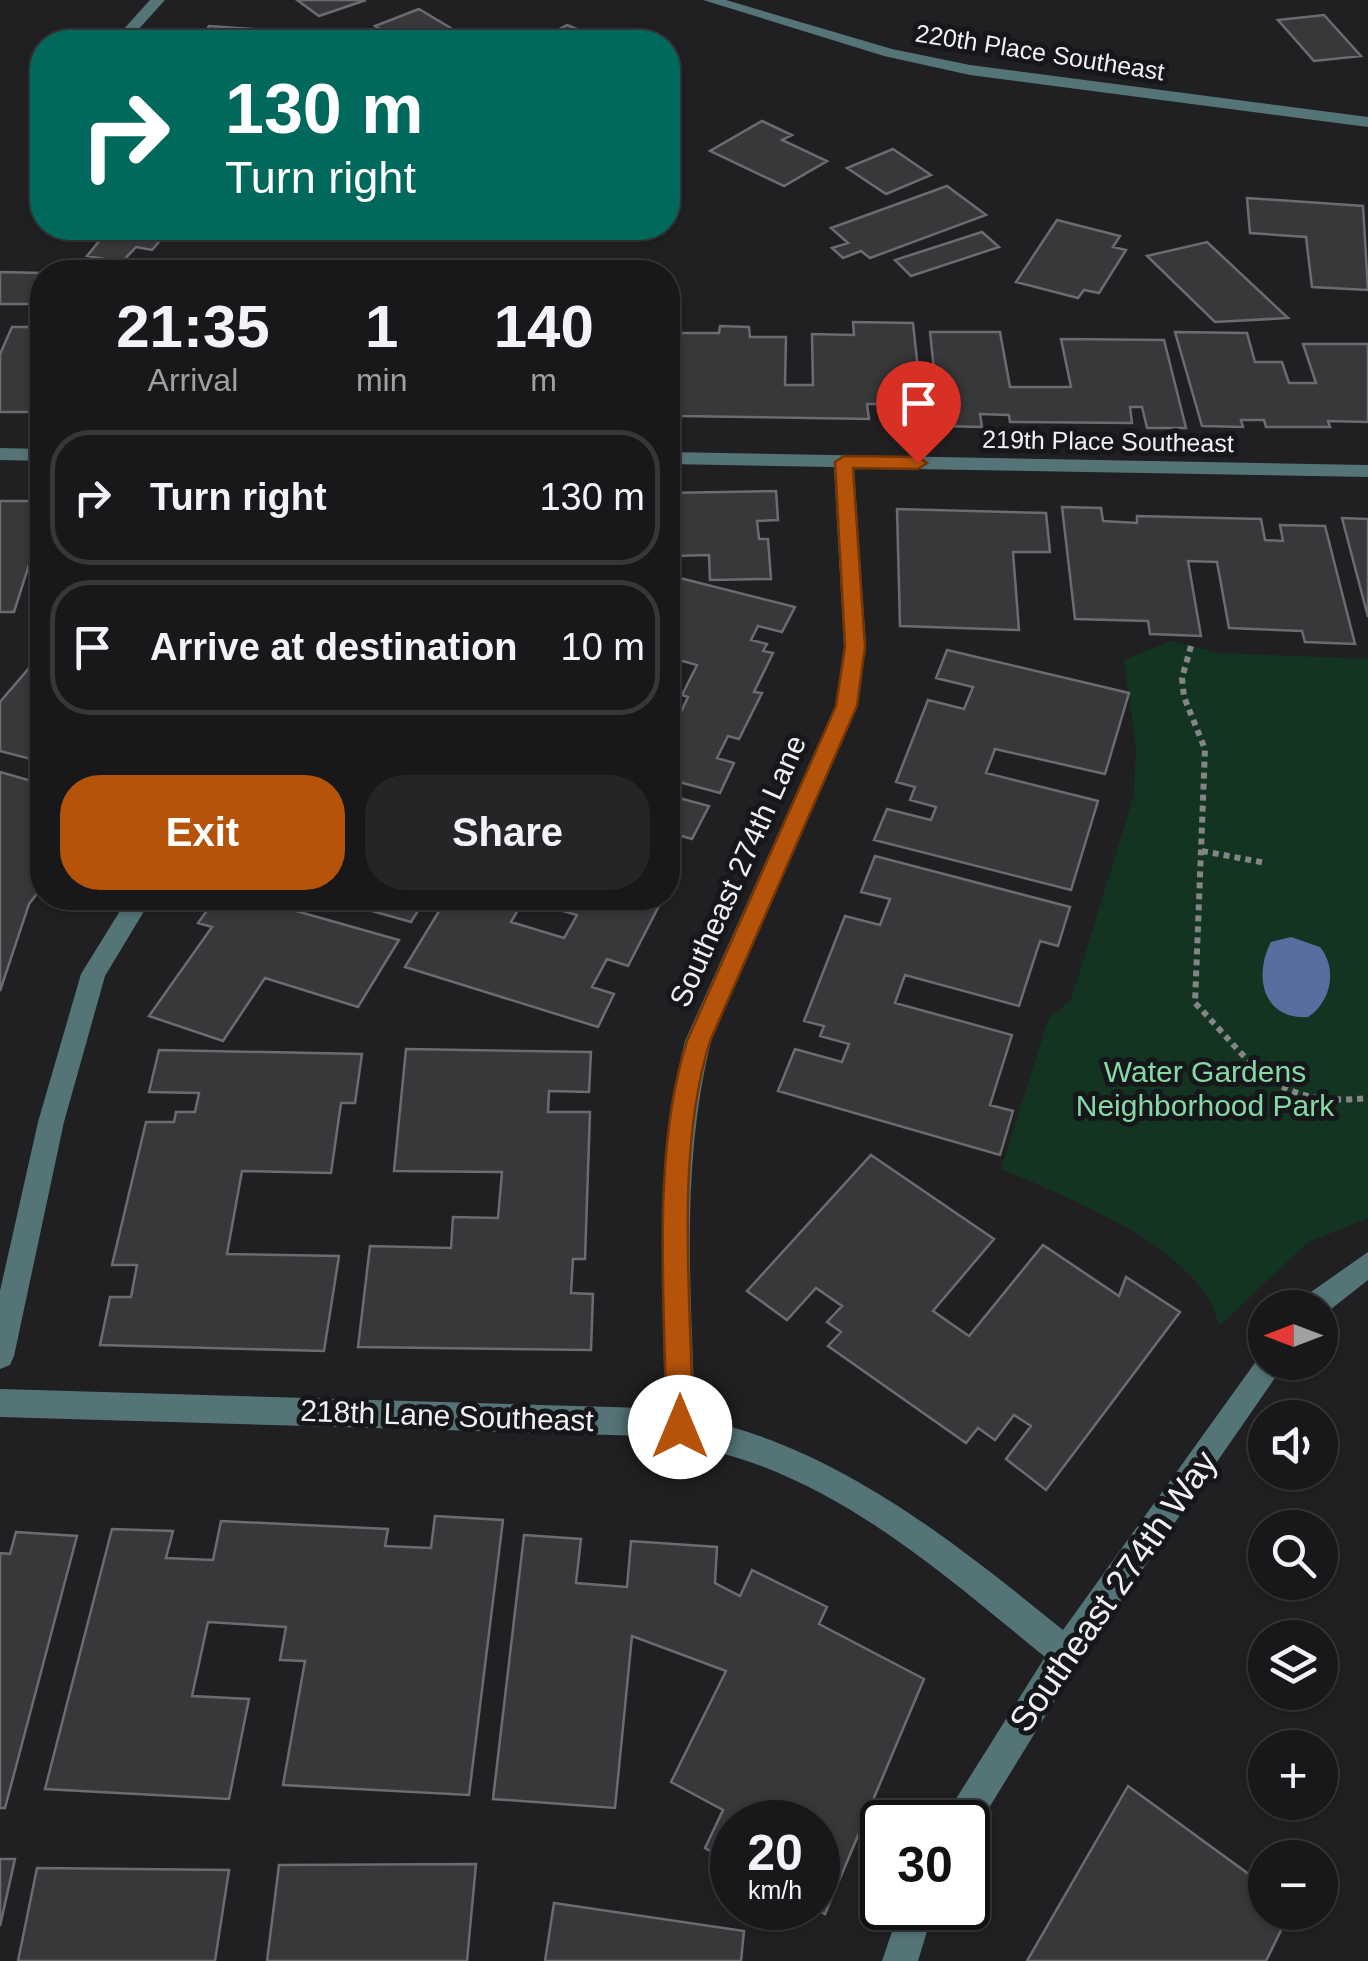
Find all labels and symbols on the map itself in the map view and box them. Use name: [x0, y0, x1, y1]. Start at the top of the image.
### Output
street label: 220th Place Southeast: [914, 18, 1166, 86]
pin: [876, 361, 961, 464]
street label: 219th Place Southeast: [982, 425, 1234, 457]
street label: Southeast 274th Lane: [663, 730, 812, 1012]
park label: Water Gardens Neighborhood Park: [1076, 1055, 1335, 1122]
north arrow: [1248, 1290, 1338, 1380]
position arrow: [628, 1375, 732, 1479]
street label: 218th Lane Southeast: [300, 1394, 595, 1437]
street label: Southeast 274th Way: [1001, 1443, 1224, 1738]
speed limit sign: 30: [860, 1800, 990, 1930]

